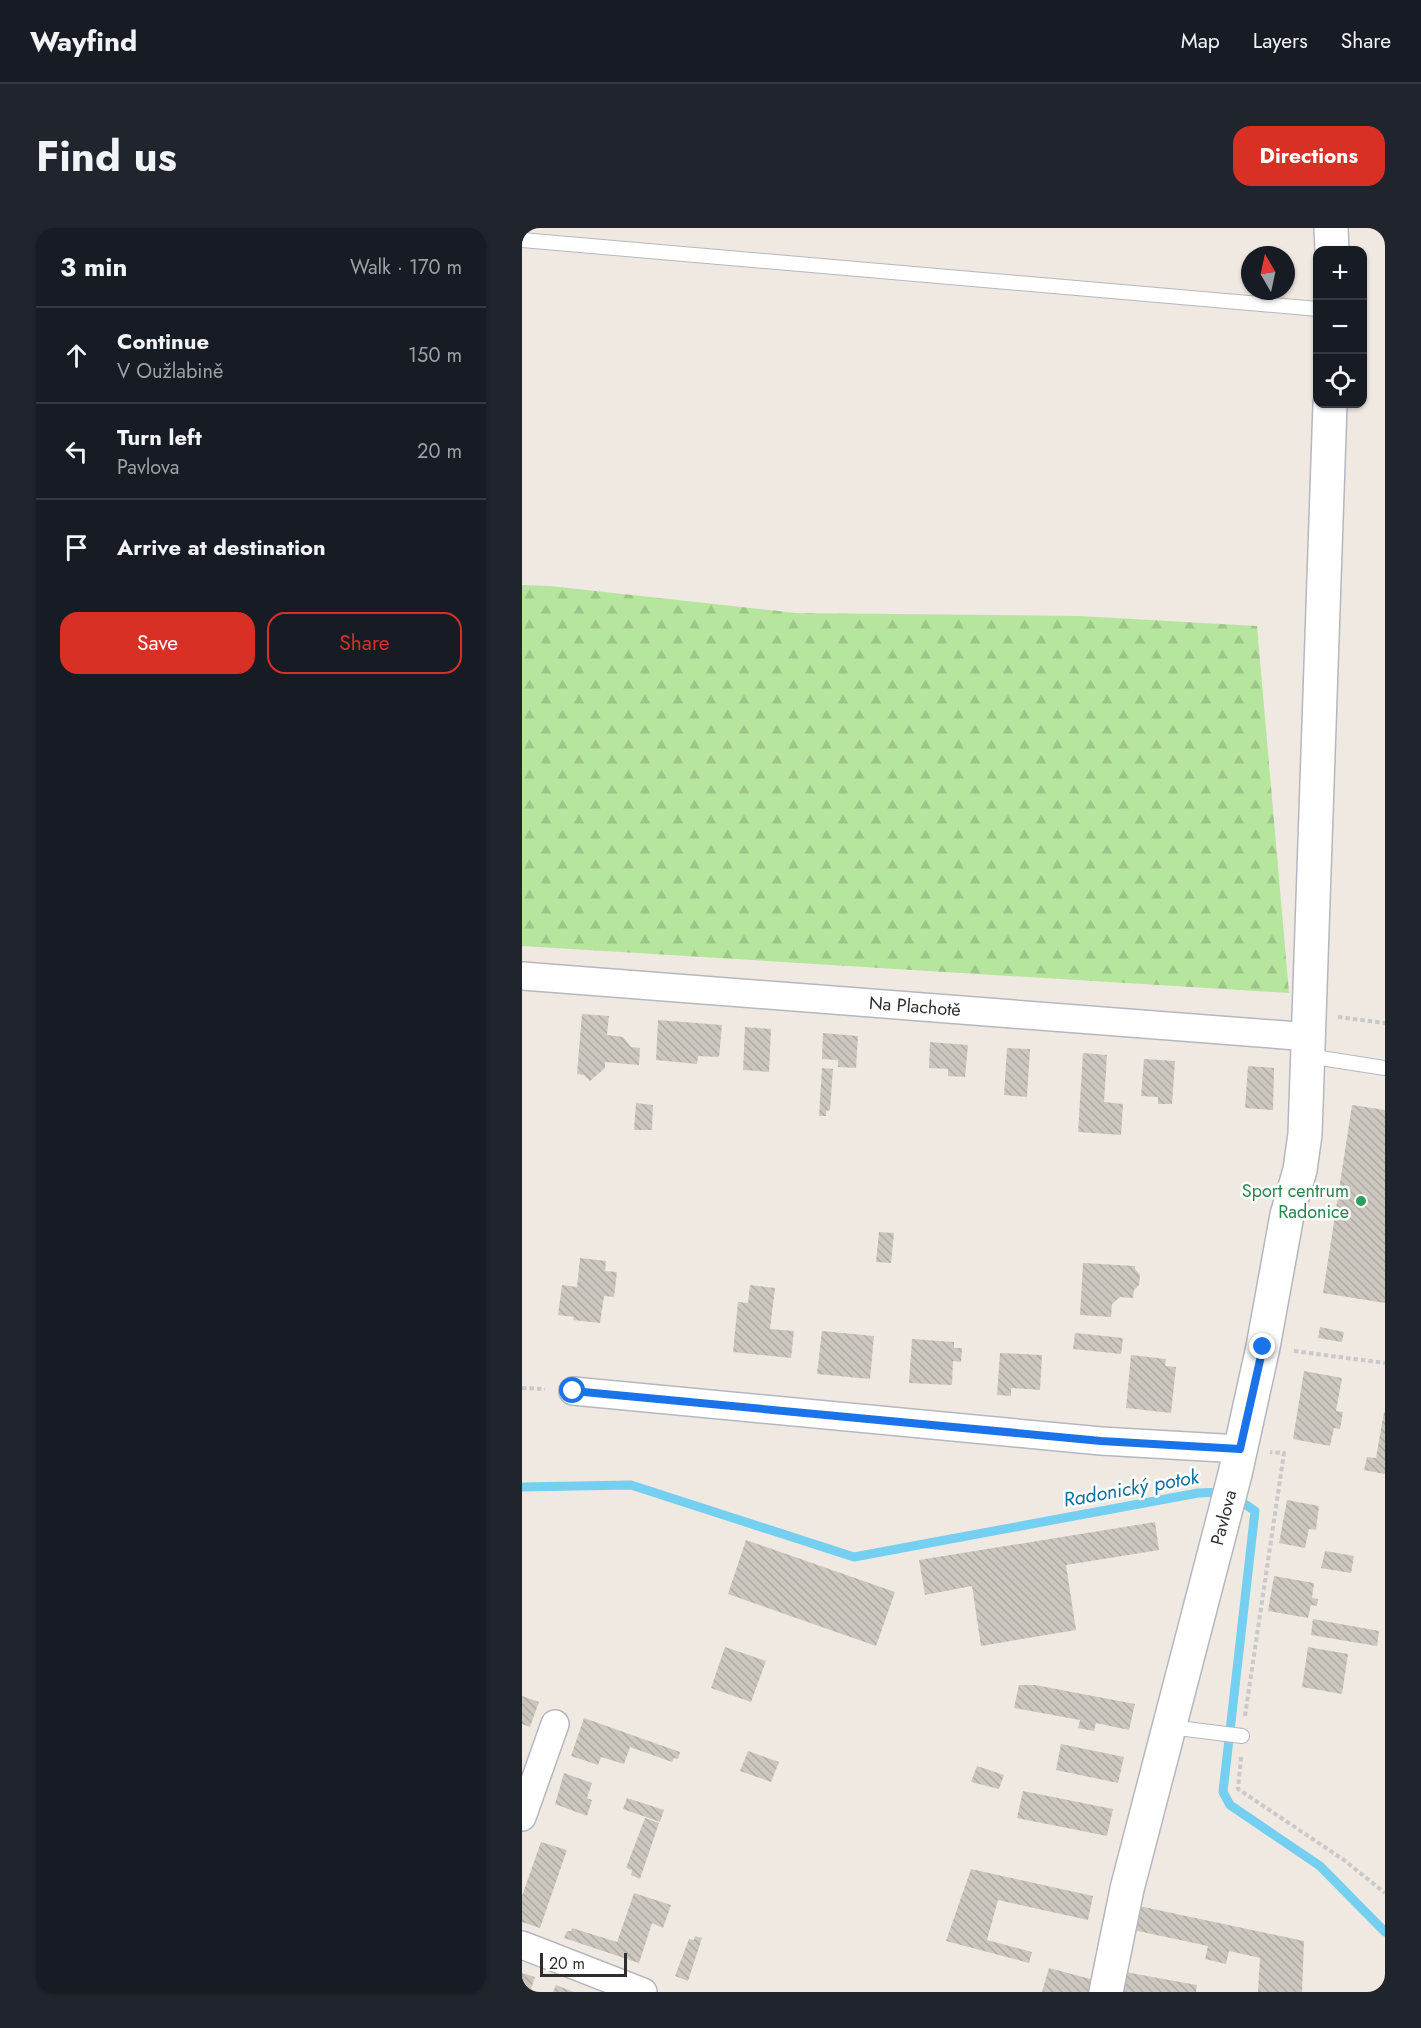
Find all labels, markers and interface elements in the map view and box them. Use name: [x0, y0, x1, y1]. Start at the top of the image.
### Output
text: Wayfind: [30, 21, 137, 62]
text: Map: [1181, 26, 1220, 56]
text: Layers: [1253, 26, 1308, 56]
text: Share: [1341, 26, 1391, 56]
text: Find us: [36, 126, 177, 187]
button: Directions: [1233, 126, 1385, 186]
north arrow: [1241, 246, 1295, 300]
map controls: [1313, 246, 1367, 408]
button: +: [1313, 246, 1367, 300]
text: 3 min: [60, 248, 127, 286]
text: Walk · 170 m: [350, 253, 462, 282]
button: −: [1313, 300, 1367, 354]
text: Continue: [117, 325, 209, 357]
icon: ahead: [60, 339, 93, 372]
text: 150 m: [408, 341, 462, 370]
button: locate: [1313, 354, 1367, 408]
text: V Oužlabině: [117, 357, 223, 386]
text: Turn left: [117, 421, 202, 453]
icon: left: [60, 435, 93, 468]
text: 20 m: [417, 437, 462, 466]
text: Pavlova: [117, 453, 179, 482]
icon: arrive: [60, 531, 93, 564]
text: Arrive at destination: [117, 531, 326, 563]
button: Save: [60, 612, 255, 674]
button: Share: [267, 612, 462, 674]
street label: Na Plachotě: [868, 990, 962, 1023]
place label: Sport centrum Radonice: [1242, 1178, 1349, 1225]
marker: Sport centrum Radonice: [1354, 1194, 1368, 1208]
route end: [1249, 1333, 1275, 1359]
route start: [559, 1377, 585, 1403]
water label: Radonický potok: [1061, 1462, 1202, 1515]
street label: Pavlova: [1204, 1487, 1243, 1548]
scale bar: [540, 1950, 627, 1978]
text: 20 m: [549, 1952, 585, 1975]

